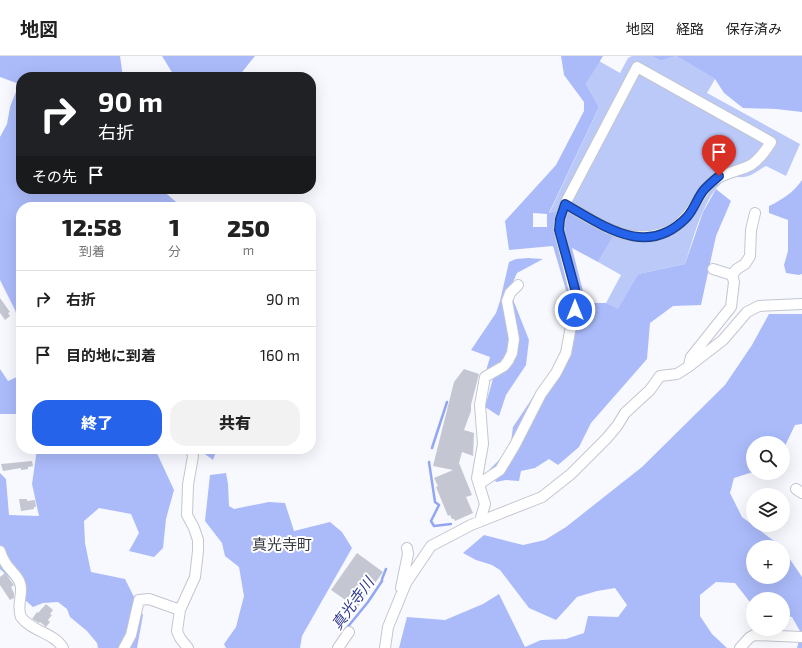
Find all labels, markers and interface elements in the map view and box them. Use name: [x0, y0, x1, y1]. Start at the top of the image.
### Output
text: 地図: [20, 17, 58, 40]
text: 地図: [626, 20, 654, 37]
text: 経路: [676, 20, 704, 37]
text: 保存済み: [726, 20, 782, 37]
text: 90 m: [98, 84, 163, 118]
icon: right: [32, 88, 84, 140]
text: 右折: [98, 121, 134, 143]
pin: [702, 135, 736, 176]
icon: arrive: [708, 141, 730, 163]
icon: arrive: [85, 164, 107, 186]
text: その先: [32, 167, 77, 185]
text: 12:58: [62, 212, 122, 241]
text: 1: [169, 212, 180, 241]
text: 250: [227, 213, 270, 242]
text: m: [243, 242, 254, 258]
text: 到着: [79, 243, 105, 259]
text: 分: [168, 243, 181, 259]
icon: right: [32, 288, 54, 310]
position arrow: [554, 289, 596, 331]
text: 右折: [66, 290, 96, 308]
text: 90 m: [266, 290, 300, 308]
icon: arrive: [32, 344, 54, 366]
text: 目的地に到着: [66, 346, 156, 364]
text: 160 m: [260, 346, 300, 364]
button: 終了: [32, 400, 162, 446]
button: 共有: [170, 400, 300, 446]
map controls: [746, 436, 790, 636]
button: search: [746, 436, 790, 480]
button: layers: [746, 488, 790, 532]
district label: 真光寺町: [252, 535, 312, 553]
button: +: [746, 540, 790, 584]
water label: 真光寺川: [327, 572, 378, 633]
button: −: [746, 592, 790, 636]

